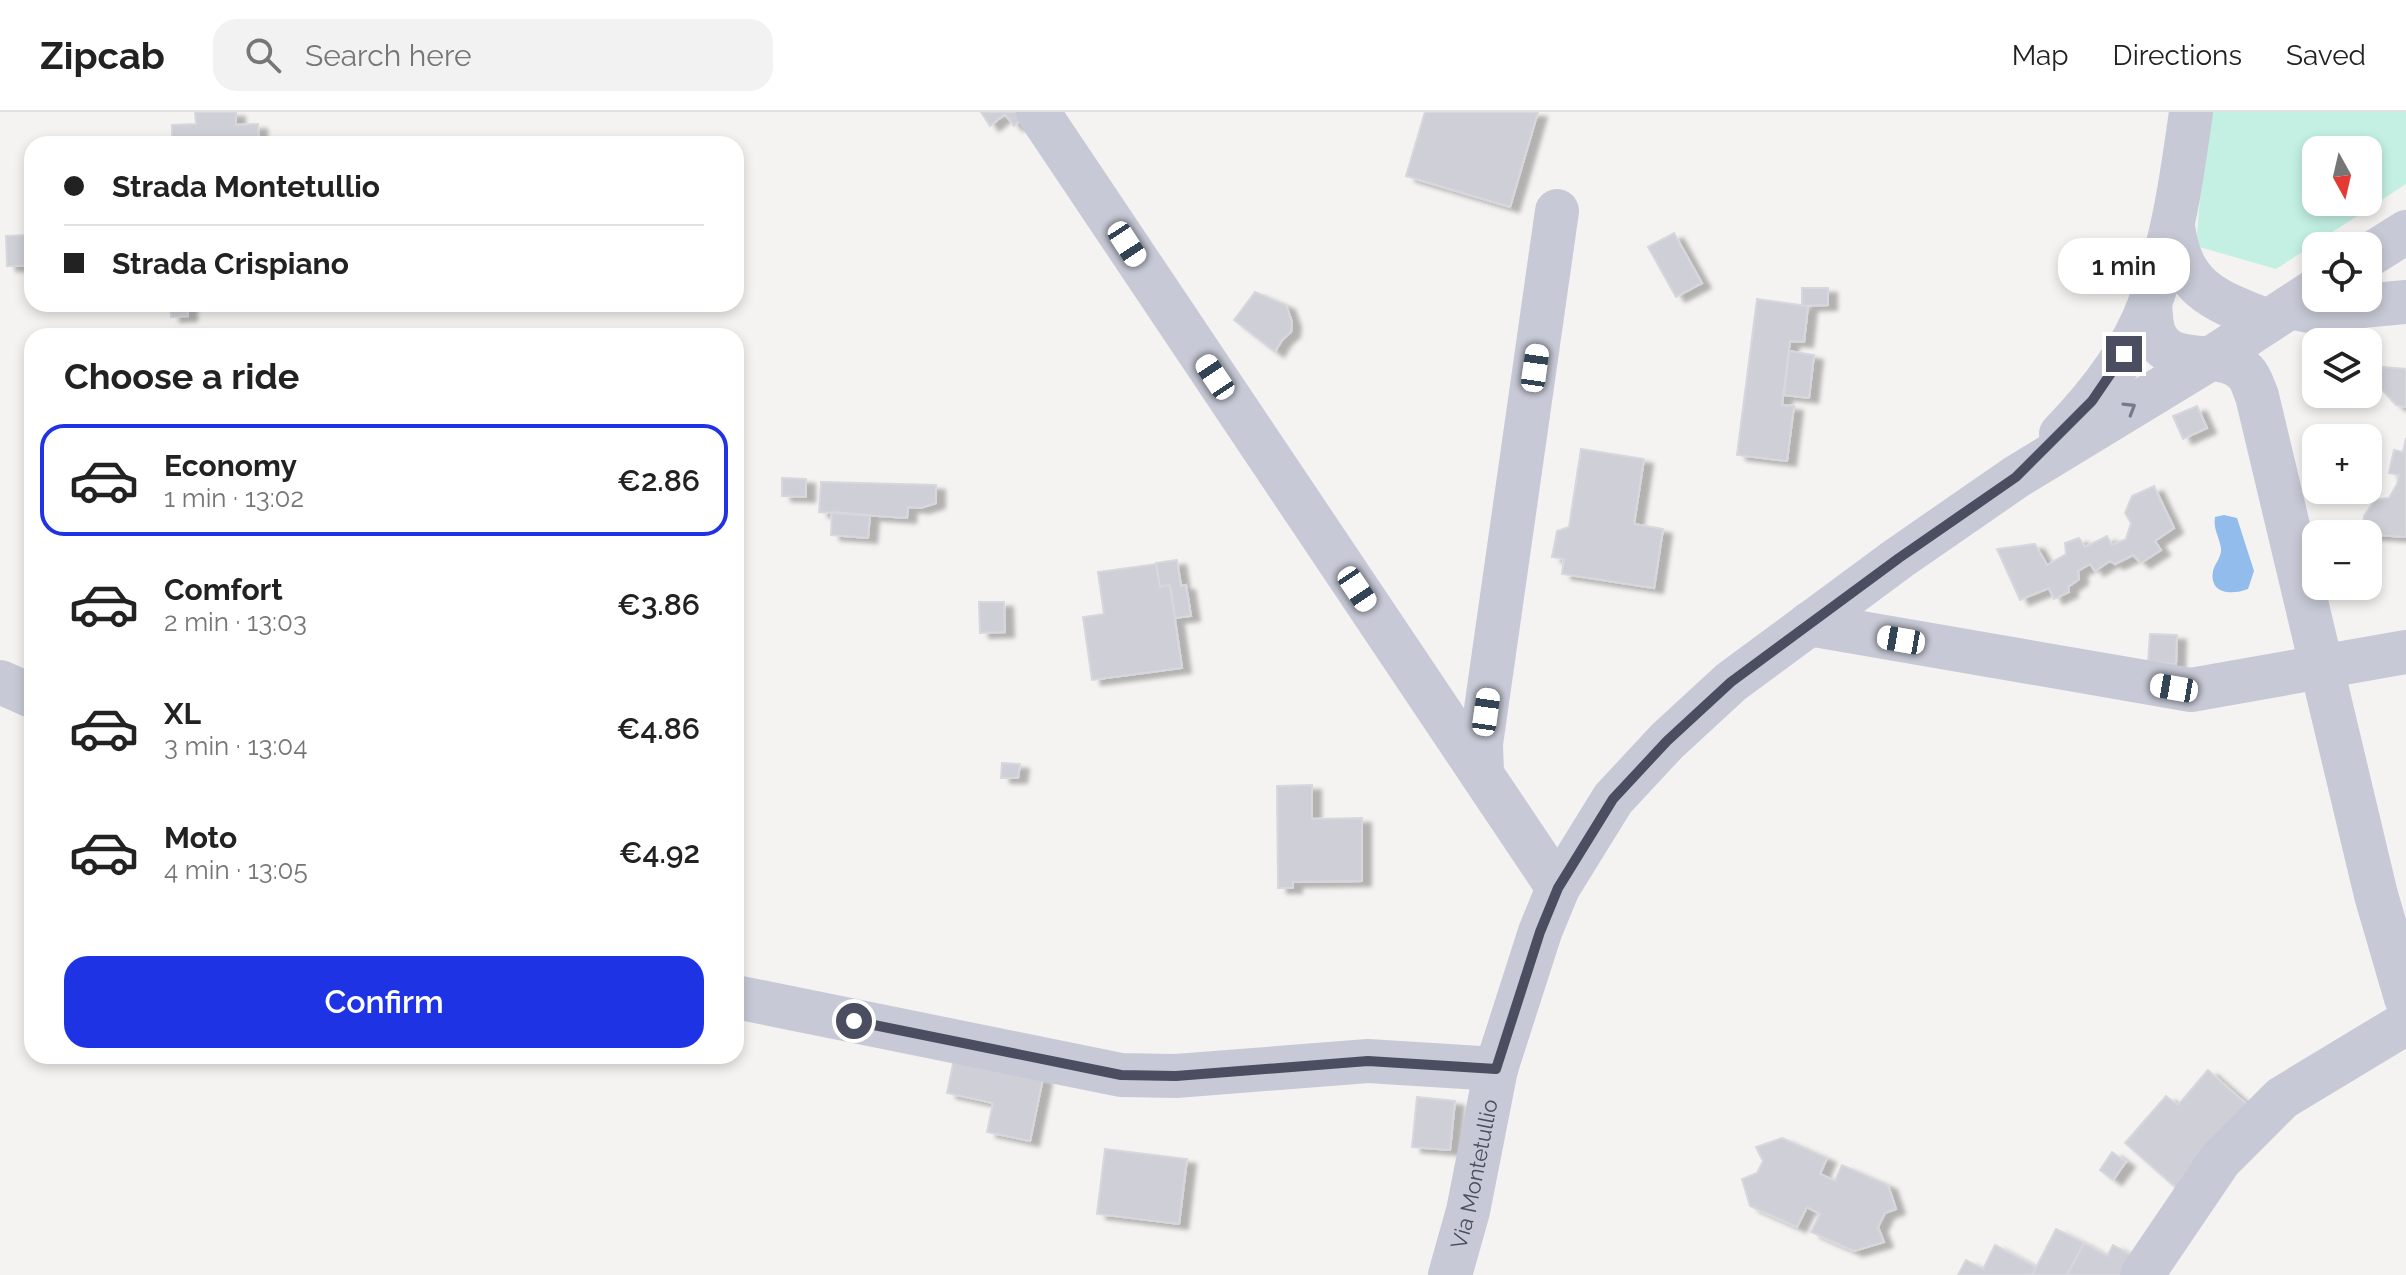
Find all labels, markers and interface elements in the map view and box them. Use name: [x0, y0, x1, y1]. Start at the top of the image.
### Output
search box: [213, 19, 773, 91]
text: Zipcab: [40, 33, 165, 78]
icon: search: [241, 33, 285, 77]
text: Search here: [305, 38, 472, 73]
text: Map: [2012, 39, 2069, 72]
text: Directions: [2113, 39, 2242, 72]
text: Saved: [2286, 39, 2366, 72]
north arrow: [2302, 136, 2382, 216]
map controls: [2302, 136, 2382, 600]
text: Strada Montetullio: [112, 169, 380, 204]
car: [1104, 217, 1150, 271]
button: locate: [2302, 232, 2382, 312]
callout: 1 min: [2058, 238, 2190, 294]
text: Strada Crispiano: [112, 246, 349, 281]
text: 1 min: [2092, 251, 2156, 281]
button: layers: [2302, 328, 2382, 408]
route end: [2106, 336, 2142, 372]
car: [1520, 343, 1550, 393]
car: [1192, 350, 1238, 404]
text: Choose a ride: [64, 355, 299, 397]
one-way arrow: [2121, 402, 2136, 417]
button: +: [2302, 424, 2382, 504]
icon: car: [68, 444, 140, 516]
text: Economy: [164, 448, 297, 483]
text: €2.86: [617, 463, 700, 498]
text: 1 min · 13:02: [164, 483, 304, 513]
button: −: [2302, 520, 2382, 600]
car: [1334, 562, 1380, 616]
icon: car: [68, 568, 140, 640]
text: Comfort: [164, 572, 283, 607]
text: €3.86: [617, 587, 700, 622]
text: 2 min · 13:03: [164, 607, 307, 637]
car: [1875, 624, 1927, 656]
car: [2148, 672, 2200, 704]
car: [1471, 687, 1501, 737]
icon: car: [68, 692, 140, 764]
text: XL: [164, 696, 201, 731]
text: €4.86: [617, 711, 700, 746]
text: 3 min · 13:04: [164, 731, 307, 761]
icon: car: [68, 816, 140, 888]
text: Moto: [164, 820, 237, 855]
text: €4.92: [619, 835, 700, 870]
text: 4 min · 13:05: [164, 855, 308, 885]
button: Confirm: [64, 956, 704, 1048]
route start: [836, 1003, 872, 1039]
street label: Via Montetullio: [1445, 1097, 1503, 1252]

